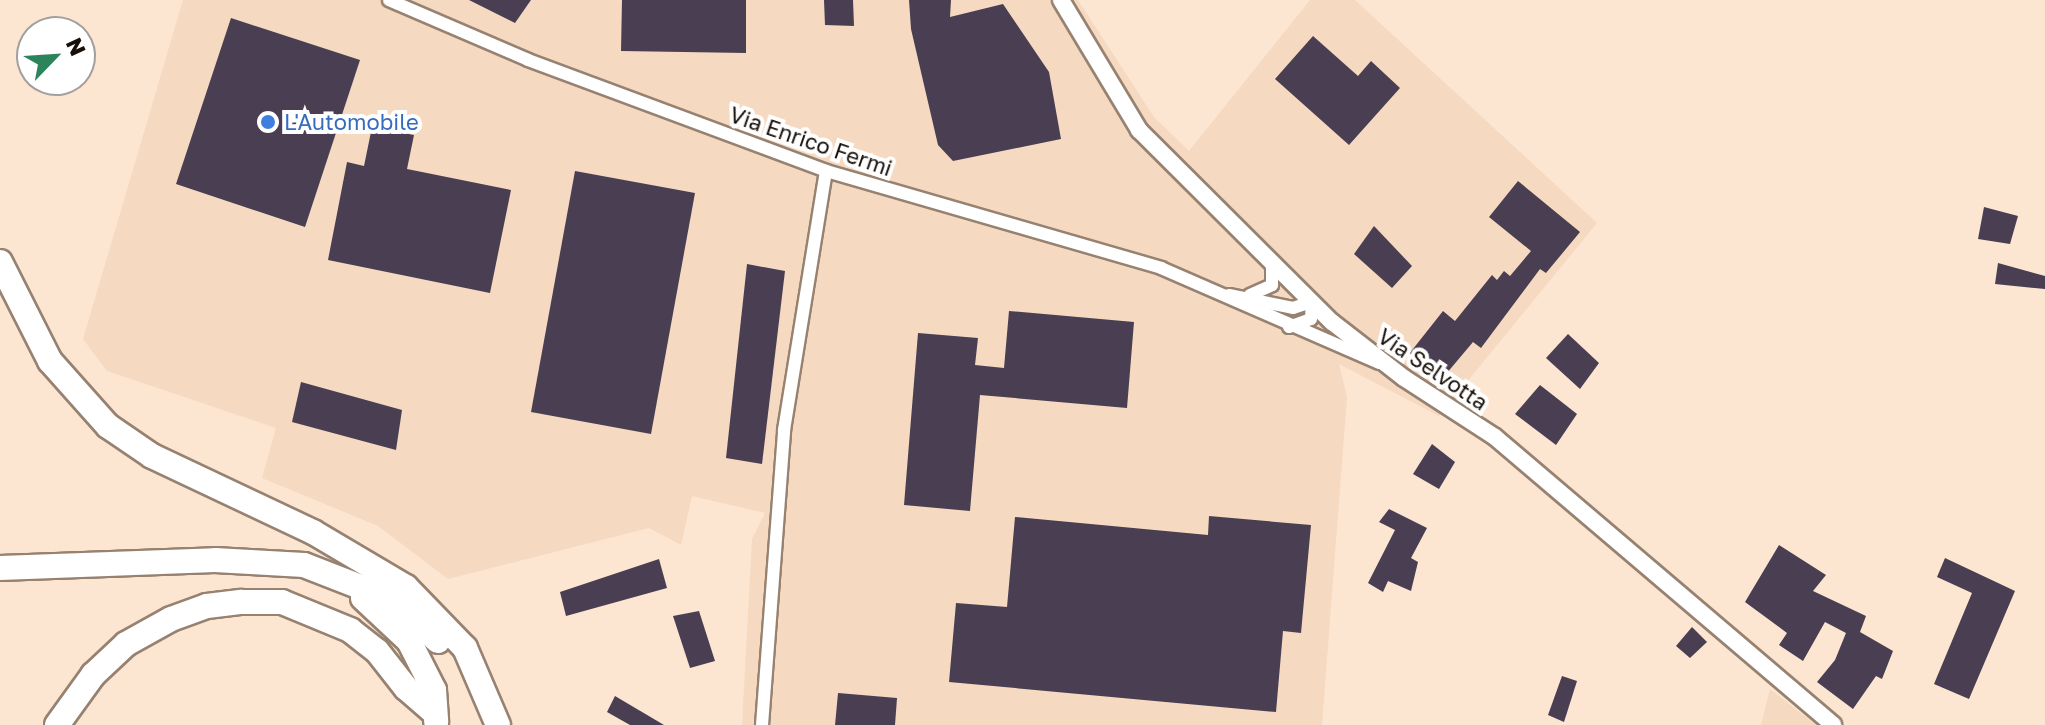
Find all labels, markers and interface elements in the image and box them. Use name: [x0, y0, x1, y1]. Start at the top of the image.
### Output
north arrow: [16, 16, 96, 96]
text: N: [61, 33, 92, 60]
street label: Via Enrico Fermi: [726, 101, 896, 181]
place label: L'Automobile: [284, 109, 419, 135]
marker: L'Automobile: [259, 113, 277, 131]
street label: Via Selvotta: [1373, 323, 1493, 415]

